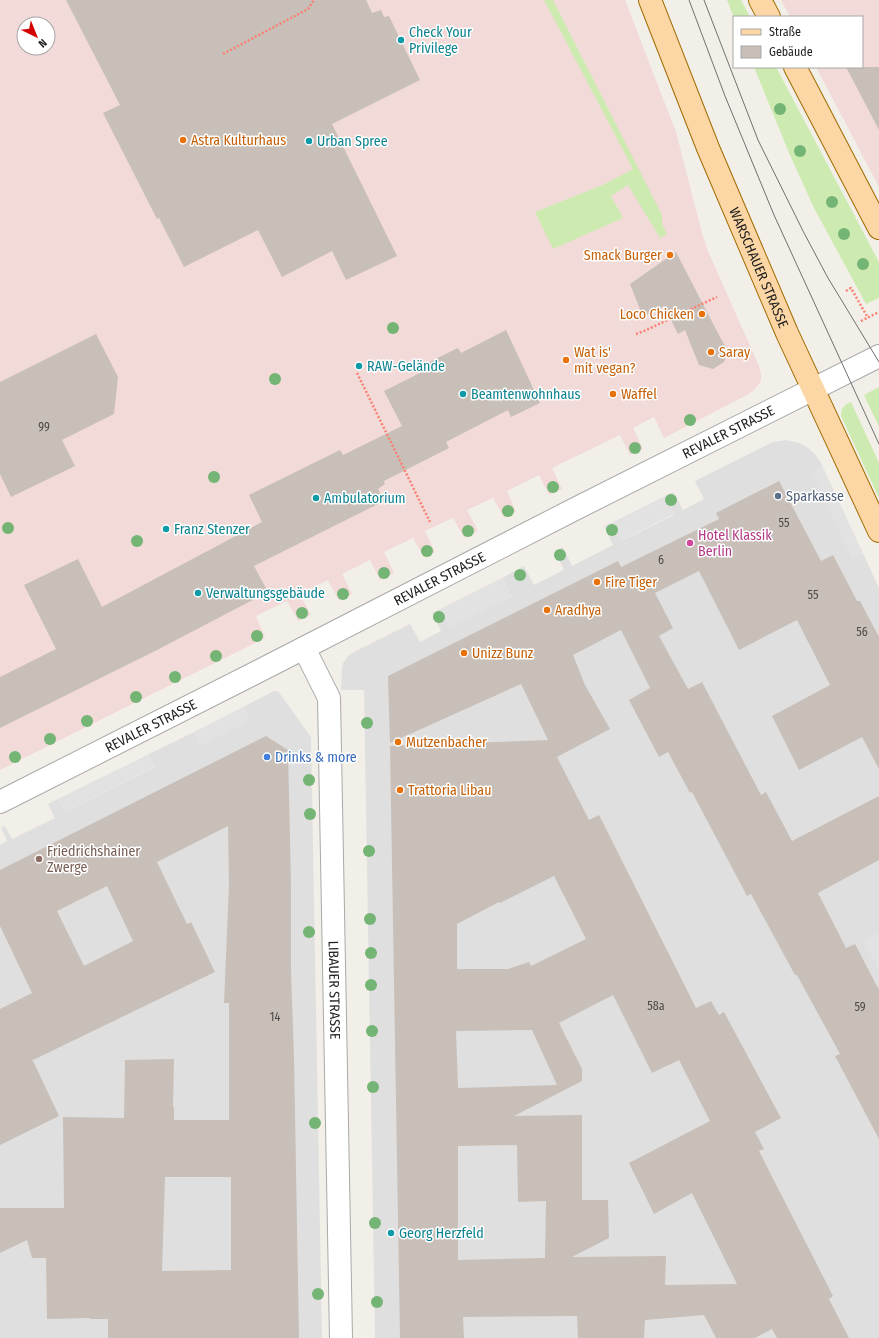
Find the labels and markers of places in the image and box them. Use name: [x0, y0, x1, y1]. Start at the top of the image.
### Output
place label: Check Your Privilege: [409, 24, 472, 57]
marker: Check Your Privilege: [396, 35, 406, 45]
place label: Astra Kulturhaus: [191, 132, 286, 149]
place label: Urban Spree: [317, 133, 388, 150]
marker: Astra Kulturhaus: [178, 135, 188, 145]
marker: Urban Spree: [304, 136, 314, 146]
place label: Smack Burger: [584, 247, 662, 264]
marker: Smack Burger: [665, 250, 675, 260]
place label: Loco Chicken: [620, 306, 694, 323]
marker: Loco Chicken: [697, 309, 707, 319]
place label: Wat is' mit vegan?: [574, 344, 635, 377]
place label: Saray: [719, 344, 751, 361]
marker: Saray: [706, 347, 716, 357]
marker: Wat is' mit vegan?: [561, 355, 571, 365]
place label: RAW-Gelände: [367, 358, 445, 375]
marker: RAW-Gelände: [354, 361, 364, 371]
place label: Beamtenwohnhaus: [471, 386, 581, 403]
place label: Waffel: [621, 386, 657, 403]
marker: Beamtenwohnhaus: [458, 389, 468, 399]
marker: Waffel: [608, 389, 618, 399]
place label: Sparkasse: [786, 488, 844, 505]
place label: Ambulatorium: [324, 490, 406, 507]
marker: Sparkasse: [773, 491, 783, 501]
marker: Ambulatorium: [311, 493, 321, 503]
place label: Franz Stenzer: [174, 521, 250, 538]
marker: Franz Stenzer: [161, 524, 171, 534]
place label: Hotel Klassik Berlin: [698, 527, 772, 560]
marker: Hotel Klassik Berlin: [685, 538, 695, 548]
place label: Fire Tiger: [605, 574, 657, 591]
marker: Fire Tiger: [592, 577, 602, 587]
place label: Verwaltungsgebäude: [206, 585, 325, 602]
marker: Verwaltungsgebäude: [193, 588, 203, 598]
place label: Aradhya: [555, 602, 602, 619]
marker: Aradhya: [542, 605, 552, 615]
place label: Unizz Bunz: [472, 645, 534, 662]
marker: Unizz Bunz: [459, 648, 469, 658]
place label: Mutzenbacher: [406, 734, 487, 751]
marker: Mutzenbacher: [393, 737, 403, 747]
place label: Drinks & more: [275, 749, 357, 766]
marker: Drinks & more: [262, 752, 272, 762]
place label: Trattoria Libau: [408, 782, 491, 799]
marker: Trattoria Libau: [395, 785, 405, 795]
place label: Friedrichshainer Zwerge: [47, 843, 140, 876]
marker: Friedrichshainer Zwerge: [34, 854, 44, 864]
place label: Georg Herzfeld: [399, 1225, 484, 1242]
marker: Georg Herzfeld: [386, 1228, 396, 1238]

